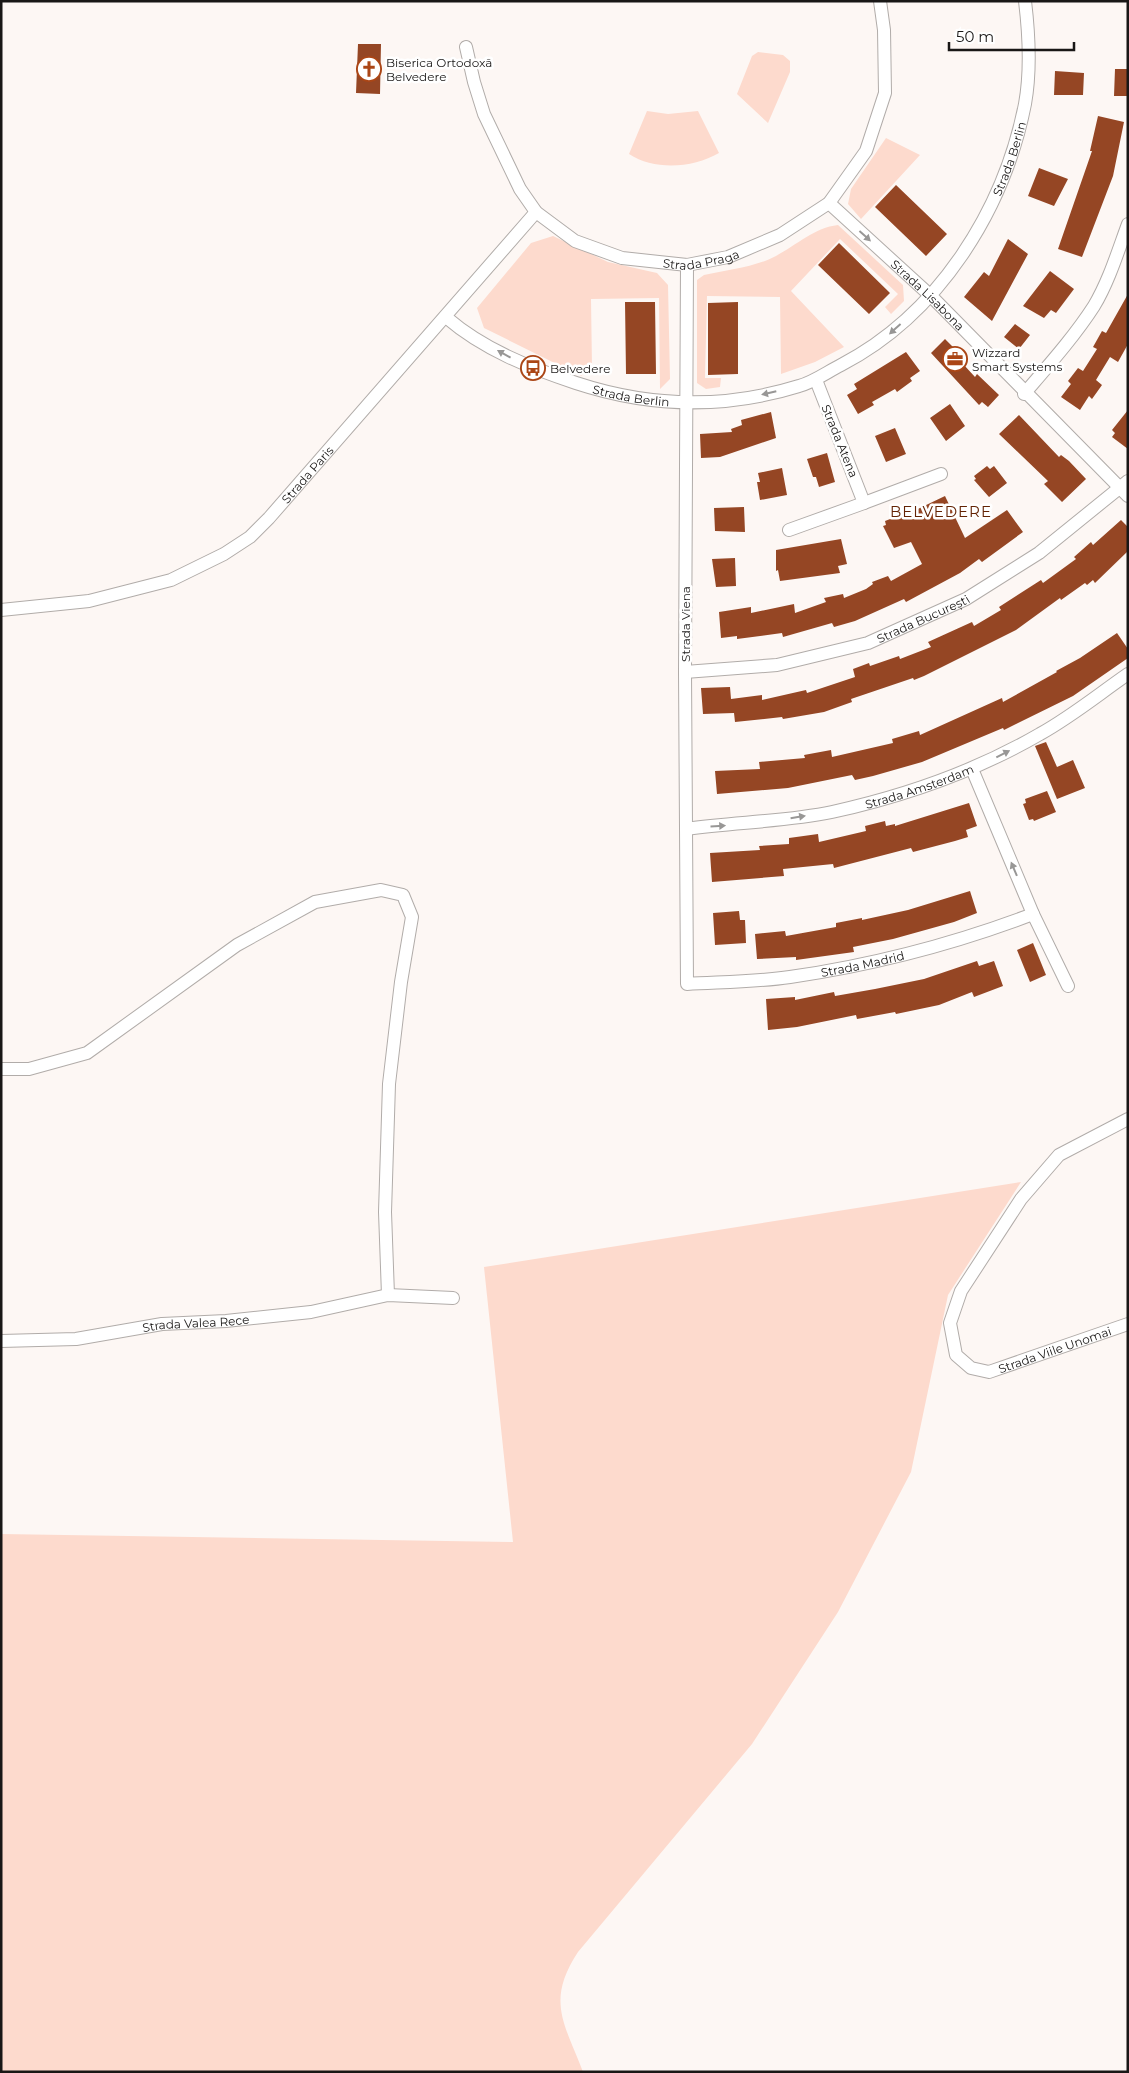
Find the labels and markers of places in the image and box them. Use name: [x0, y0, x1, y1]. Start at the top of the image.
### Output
place label: Biserica Ortodoxă Belvedere: [386, 55, 492, 84]
church icon: Biserica Ortodoxă Belvedere: [356, 56, 382, 82]
place label: Wizzard Smart Systems: [972, 345, 1062, 374]
office icon: Wizzard Smart Systems: [942, 346, 968, 372]
bus stop icon: Belvedere: [520, 355, 546, 381]
place label: Belvedere: [550, 361, 610, 376]

